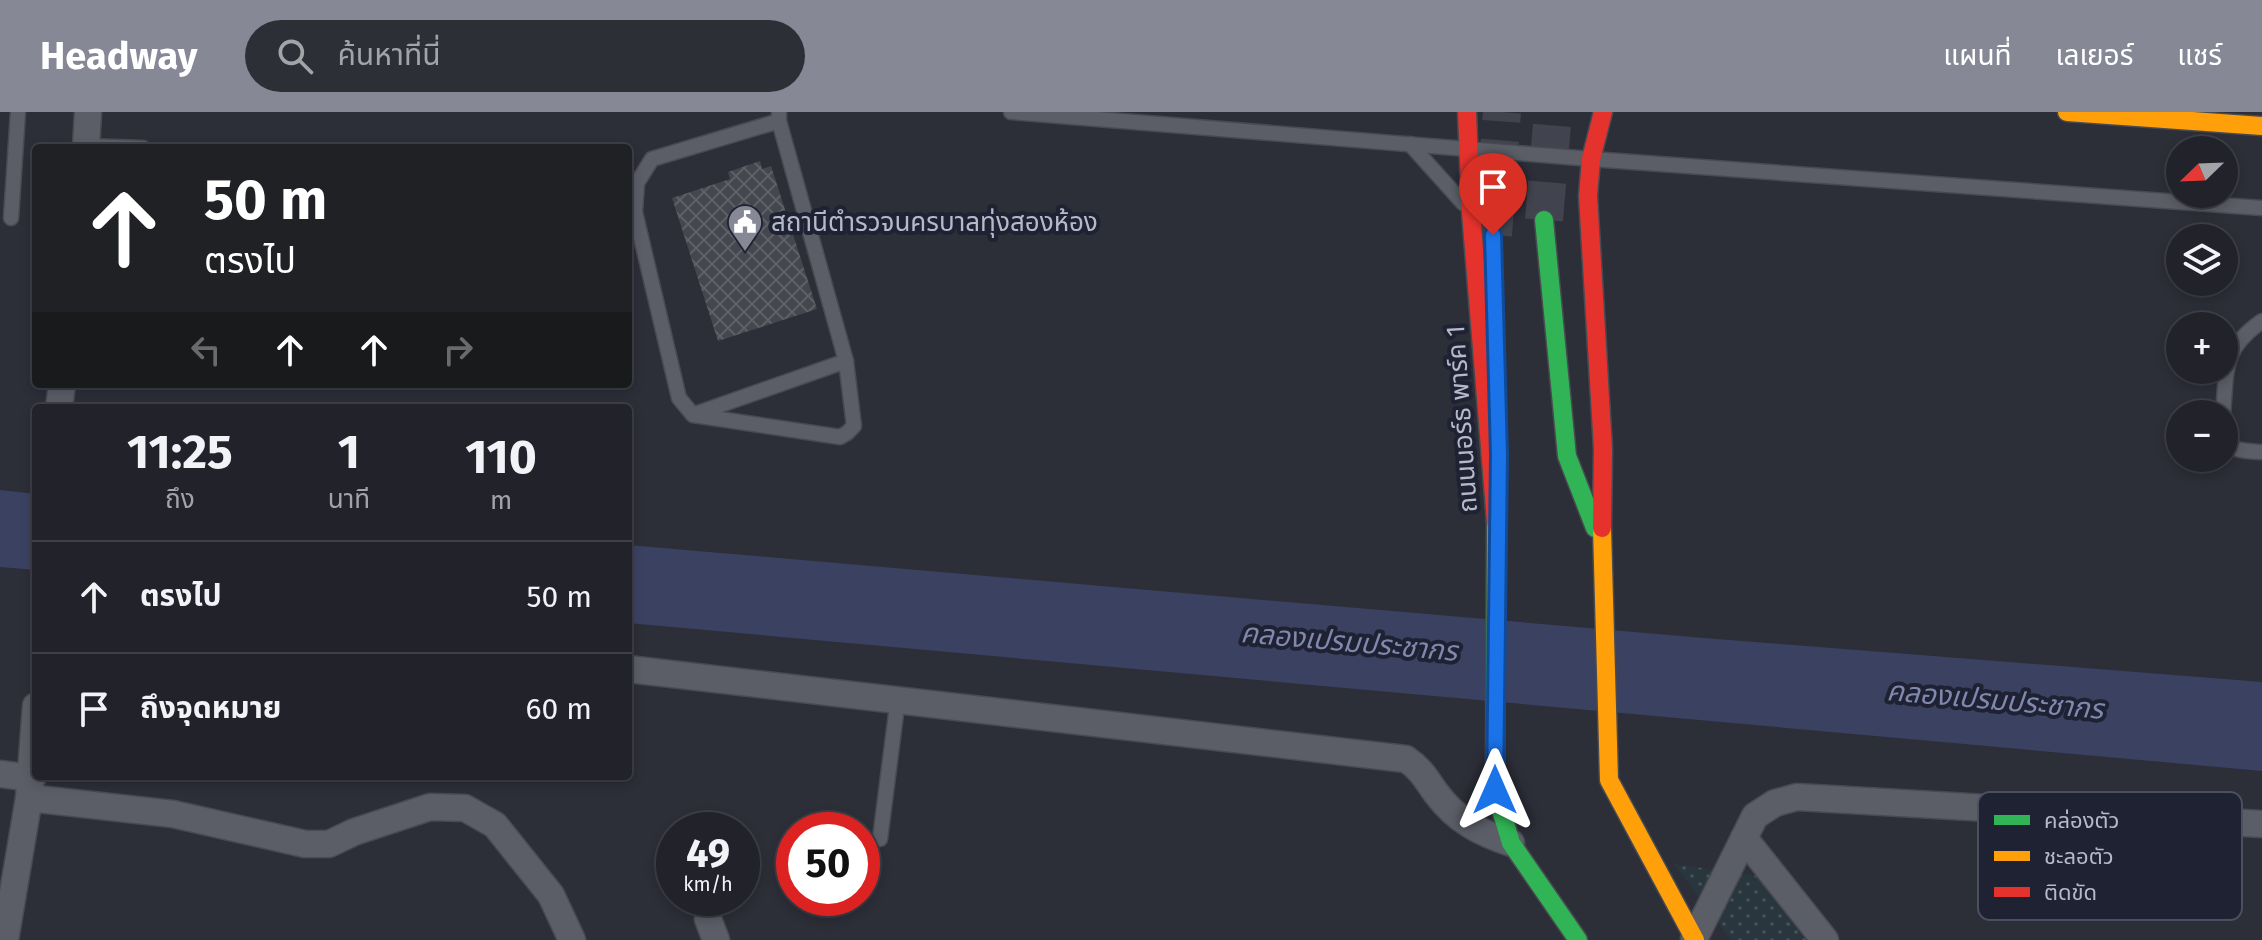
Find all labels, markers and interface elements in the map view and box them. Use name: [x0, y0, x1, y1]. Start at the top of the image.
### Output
search box: [245, 20, 805, 92]
text: Headway: [40, 33, 197, 79]
icon: search: [273, 34, 317, 78]
text: ค้นหาที่นี่: [337, 37, 441, 73]
text: แผนที่: [1943, 39, 2012, 72]
text: เลเยอร์: [2056, 39, 2133, 72]
text: แชร์: [2177, 39, 2222, 72]
north arrow: [2166, 136, 2238, 208]
map controls: [2166, 136, 2238, 472]
pin: [1459, 153, 1527, 235]
icon: arrive: [1471, 165, 1515, 209]
text: 50 m: [204, 167, 327, 234]
icon: ahead: [72, 176, 176, 280]
public building icon: สถานีตำรวจนครบาลทุ่งสองห้อง: [726, 203, 764, 253]
place label: สถานีตำรวจนครบาลทุ่งสองห้อง: [771, 207, 1098, 238]
button: layers: [2166, 224, 2238, 296]
text: ตรงไป: [204, 239, 296, 283]
button: +: [2166, 312, 2238, 384]
street label: ถนนนอร์ธ พาร์ค 1: [1440, 324, 1484, 514]
icon: left: [184, 328, 228, 372]
icon: ahead: [268, 328, 312, 372]
icon: ahead: [352, 328, 396, 372]
icon: right: [436, 328, 480, 372]
button: −: [2166, 400, 2238, 472]
text: 11:25: [127, 423, 233, 481]
text: 1: [338, 423, 360, 481]
text: 110: [465, 428, 537, 486]
text: ถึง: [165, 484, 195, 515]
text: นาที: [328, 484, 370, 515]
text: m: [490, 485, 512, 516]
icon: ahead: [72, 575, 116, 619]
text: ตรงไป: [140, 578, 222, 614]
text: 50 m: [527, 579, 592, 615]
water label: คลองเปรมประชากร: [1239, 616, 1461, 668]
water label: คลองเปรมประชากร: [1885, 674, 2107, 726]
icon: arrive: [72, 687, 116, 731]
text: ถึงจุดหมาย: [140, 690, 281, 726]
text: 60 m: [526, 691, 592, 727]
position arrow: [1453, 748, 1537, 832]
legend: [1978, 792, 2242, 920]
text: คล่องตัว: [2044, 807, 2119, 834]
speed limit sign: 50: [776, 812, 880, 916]
text: 49: [686, 830, 730, 878]
text: ชะลอตัว: [2044, 843, 2114, 870]
text: km/h: [683, 872, 733, 896]
text: ติดขัด: [2044, 879, 2097, 906]

